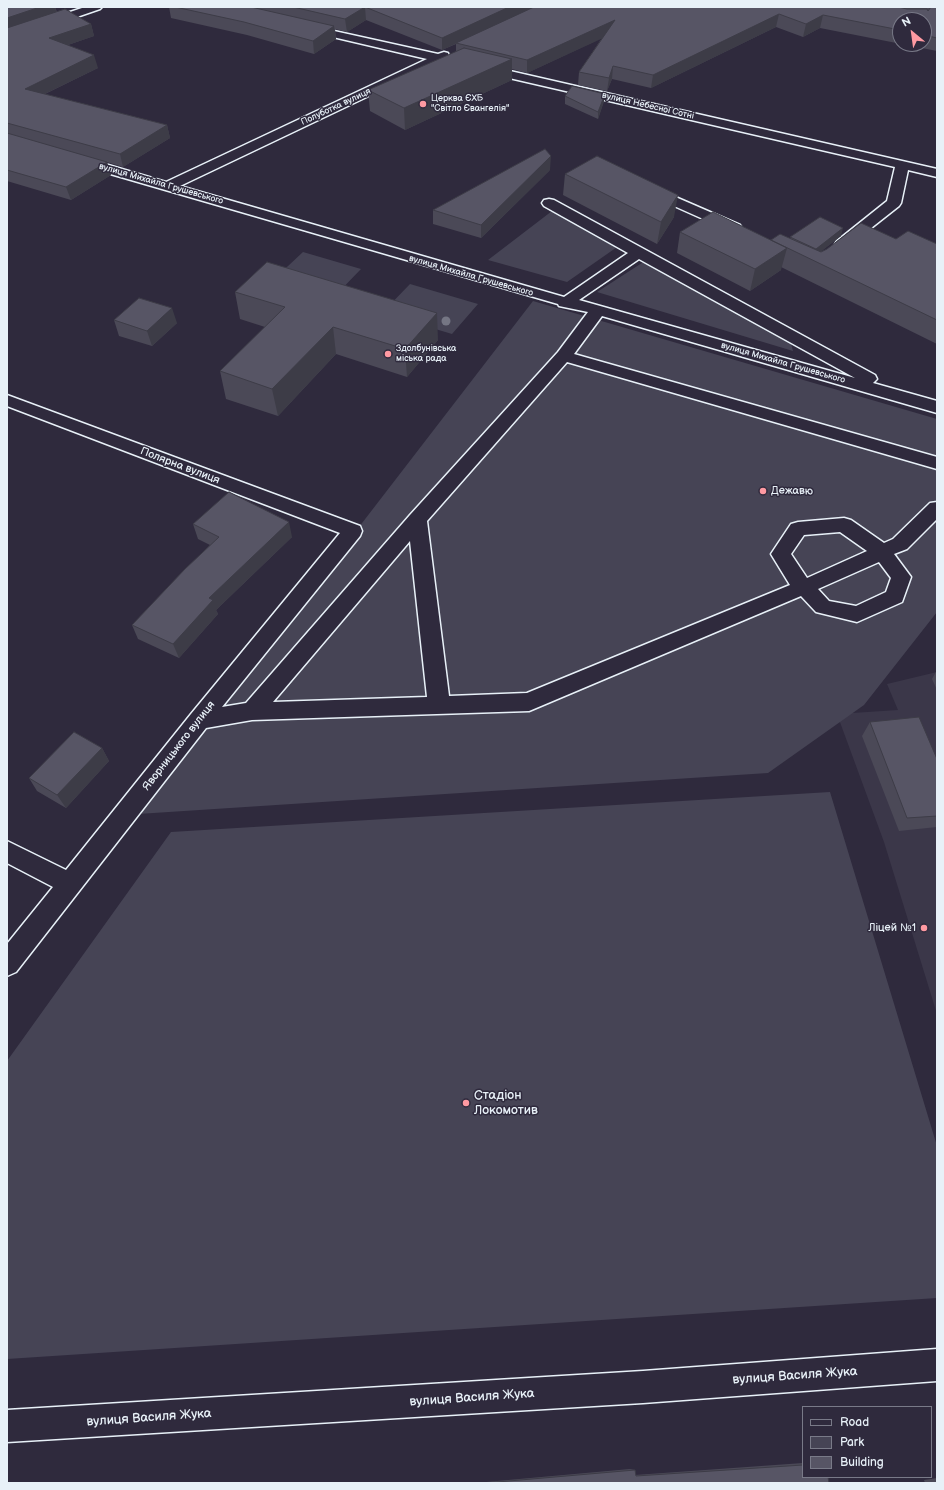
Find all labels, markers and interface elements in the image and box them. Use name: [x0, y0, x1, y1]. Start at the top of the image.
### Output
north arrow: [892, 12, 932, 52]
text: N: [900, 14, 913, 30]
street label: Полуботка вулиця: [299, 86, 373, 128]
street label: вулиця Небесної Сотні: [601, 90, 695, 122]
place label: Церква ЄХБ "Світло Євангелія": [431, 94, 509, 115]
marker: Церква ЄХБ "Світло Євангелія": [418, 99, 428, 109]
street label: вулиця Михайла Грушевського: [98, 161, 224, 207]
street label: вулиця Михайла Грушевського: [408, 253, 534, 299]
street label: вулиця Михайла Грушевського: [720, 340, 846, 386]
place label: Здолбунівська міська рада: [396, 344, 456, 365]
marker: Здолбунівська міська рада: [383, 349, 393, 359]
street label: Полярна вулиця: [138, 445, 222, 487]
place label: Дежавю: [771, 484, 813, 498]
marker: Дежавю: [758, 486, 768, 496]
street label: Яворницького вулиця: [140, 699, 218, 793]
place label: Ліцей №1: [868, 921, 916, 935]
marker: Ліцей №1: [919, 923, 929, 933]
place label: Стадіон Локомотив: [474, 1088, 538, 1119]
marker: Стадіон Локомотив: [461, 1098, 471, 1108]
street label: вулиця Василя Жука: [732, 1364, 858, 1388]
street label: вулиця Василя Жука: [409, 1386, 535, 1410]
street label: вулиця Василя Жука: [86, 1406, 212, 1430]
legend: [802, 1406, 932, 1478]
text: Road: [840, 1415, 869, 1430]
text: Park: [840, 1435, 864, 1450]
text: Building: [840, 1455, 884, 1470]

